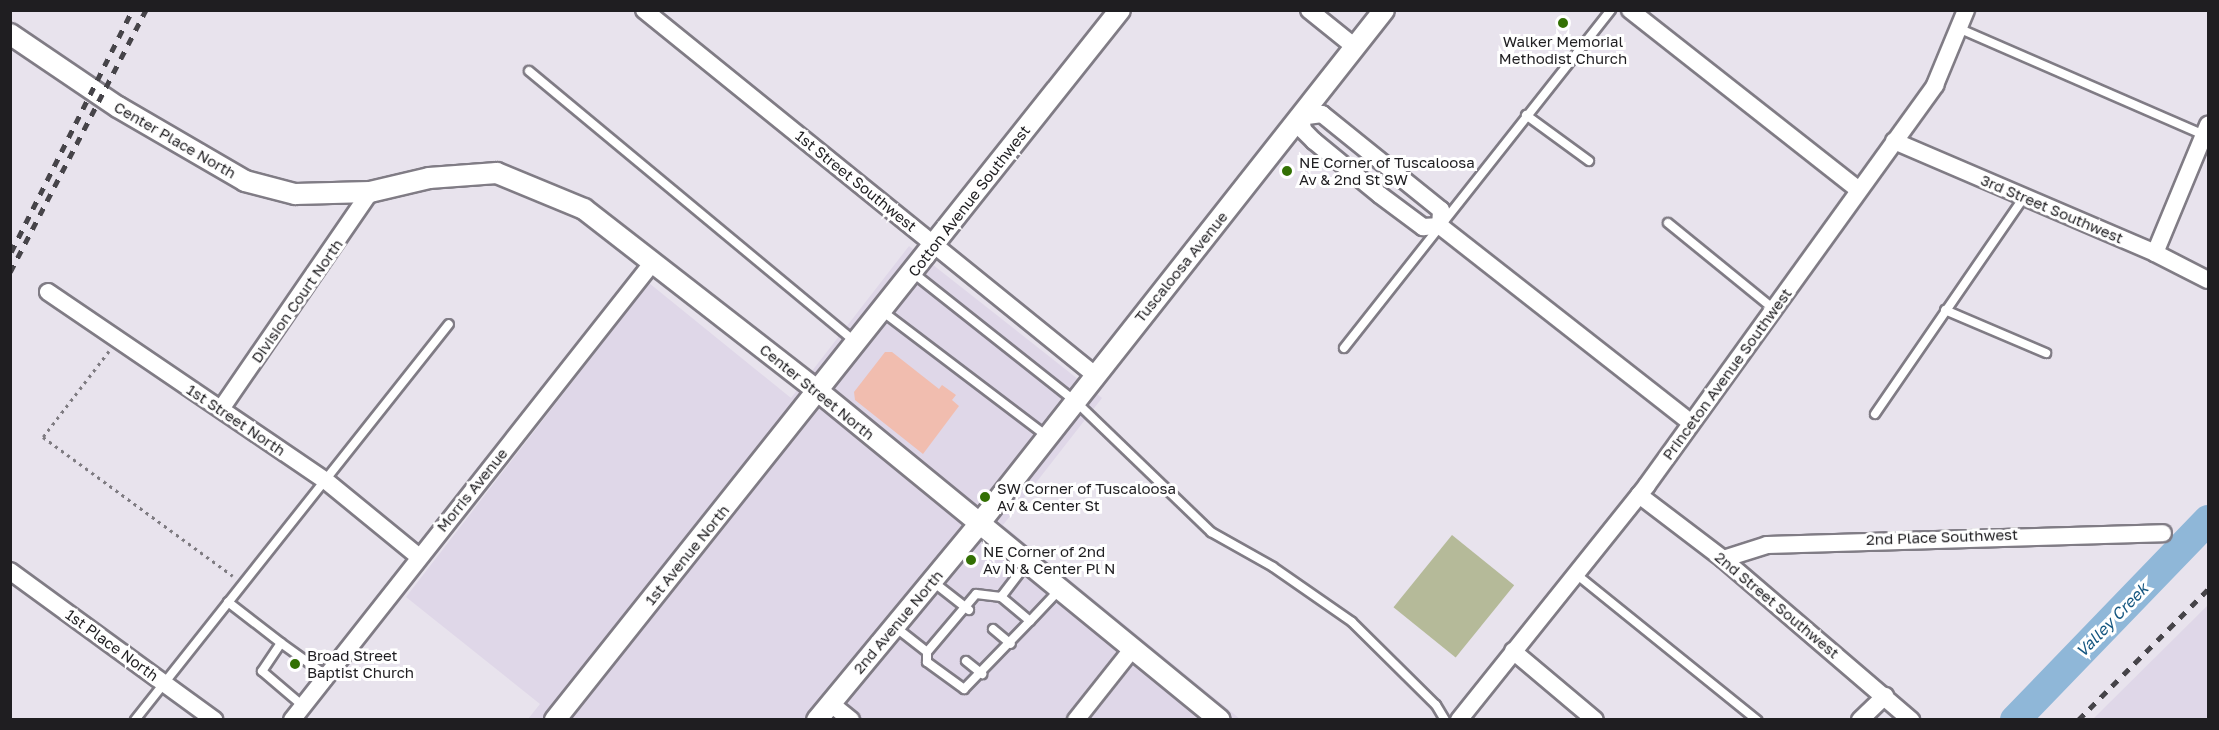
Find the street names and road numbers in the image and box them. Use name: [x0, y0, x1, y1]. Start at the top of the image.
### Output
street label: Center Place North: [111, 98, 239, 182]
street label: Cotton Avenue Southwest: [904, 122, 1034, 280]
street label: 1st Street Southwest: [792, 127, 920, 235]
street label: 3rd Street Southwest: [1978, 171, 2126, 247]
street label: Tuscaloosa Avenue: [1131, 208, 1231, 326]
street label: Division Court North: [248, 236, 346, 366]
street label: Princeton Avenue Southwest: [1659, 285, 1795, 463]
street label: Center Street North: [756, 340, 878, 444]
street label: 1st Street North: [183, 380, 289, 460]
street label: Morris Avenue: [433, 445, 511, 535]
street label: 1st Avenue North: [641, 501, 733, 609]
street label: 2nd Place Southwest: [1866, 525, 2018, 549]
street label: 2nd Street Southwest: [1711, 548, 1843, 662]
street label: 2nd Avenue North: [850, 567, 946, 677]
street label: 1st Place North: [62, 605, 162, 685]

